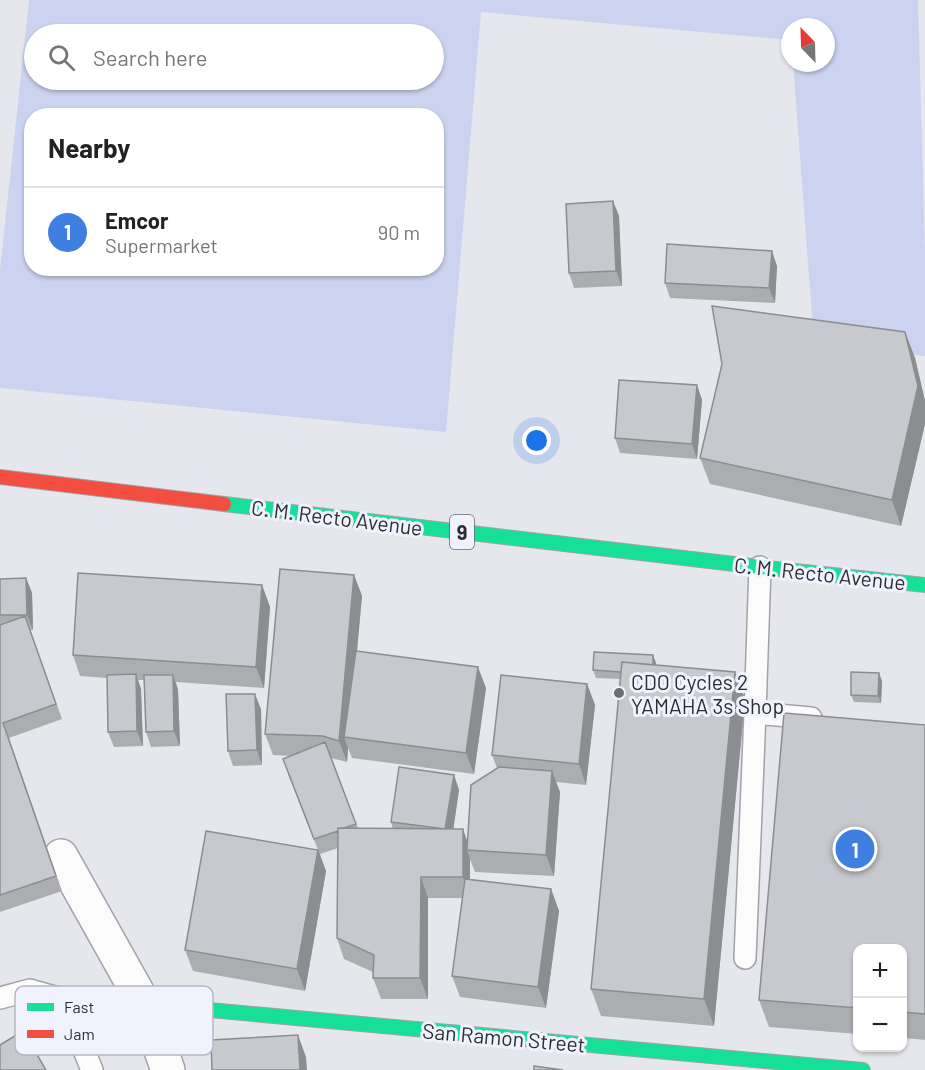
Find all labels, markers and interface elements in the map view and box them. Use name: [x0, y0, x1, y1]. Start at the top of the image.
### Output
north arrow: [781, 18, 835, 72]
search box: [24, 24, 444, 90]
icon: search: [45, 41, 78, 74]
text: Search here: [93, 44, 207, 70]
text: Nearby: [48, 132, 130, 163]
text: Emcor: [105, 207, 169, 233]
text: 1: [64, 220, 71, 244]
text: 90 m: [378, 220, 420, 244]
text: Supermarket: [105, 233, 218, 257]
your location: [522, 426, 551, 455]
street label: C. M. Recto Avenue: [250, 494, 424, 540]
road number: 9: [450, 515, 474, 549]
street label: C. M. Recto Avenue: [733, 552, 907, 594]
place label: CDO Cycles 2 YAMAHA 3s Shop: [631, 669, 784, 718]
marker: CDO Cycles 2 YAMAHA 3s Shop: [612, 686, 626, 700]
pin: 1: [836, 826, 874, 872]
map controls: [853, 944, 907, 1052]
button: +: [853, 944, 907, 998]
legend: [15, 986, 213, 1055]
text: Fast: [64, 997, 94, 1016]
button: −: [853, 998, 907, 1052]
street label: San Ramon Street: [421, 1017, 587, 1057]
text: Jam: [64, 1024, 95, 1043]

